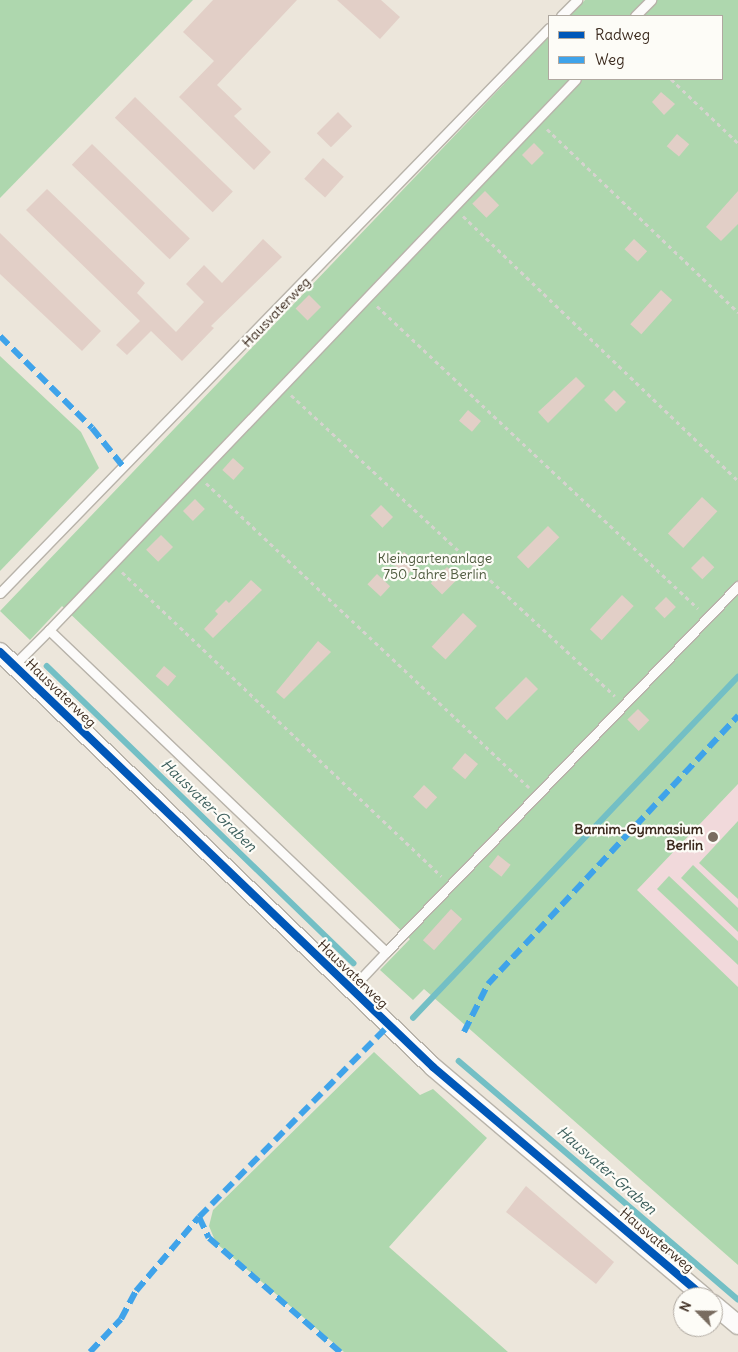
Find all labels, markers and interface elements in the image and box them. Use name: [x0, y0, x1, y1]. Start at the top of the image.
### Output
legend: [548, 15, 723, 80]
text: Radweg: [595, 25, 650, 44]
text: Weg: [595, 50, 625, 69]
street label: Hausvaterweg: [238, 273, 314, 351]
park label: Kleingartenanlage 750 Jahre Berlin: [378, 550, 492, 582]
street label: Hausvaterweg: [22, 655, 100, 731]
water label: Hausvater-Graben: [158, 755, 260, 855]
place label: Barnim-Gymnasium Berlin: [574, 821, 703, 854]
marker: Barnim-Gymnasium Berlin: [707, 831, 719, 843]
street label: Hausvaterweg: [314, 936, 392, 1012]
water label: Hausvater-Graben: [554, 1122, 660, 1218]
street label: Hausvaterweg: [617, 1204, 697, 1276]
north arrow: [673, 1287, 723, 1337]
text: N: [675, 1299, 695, 1315]

